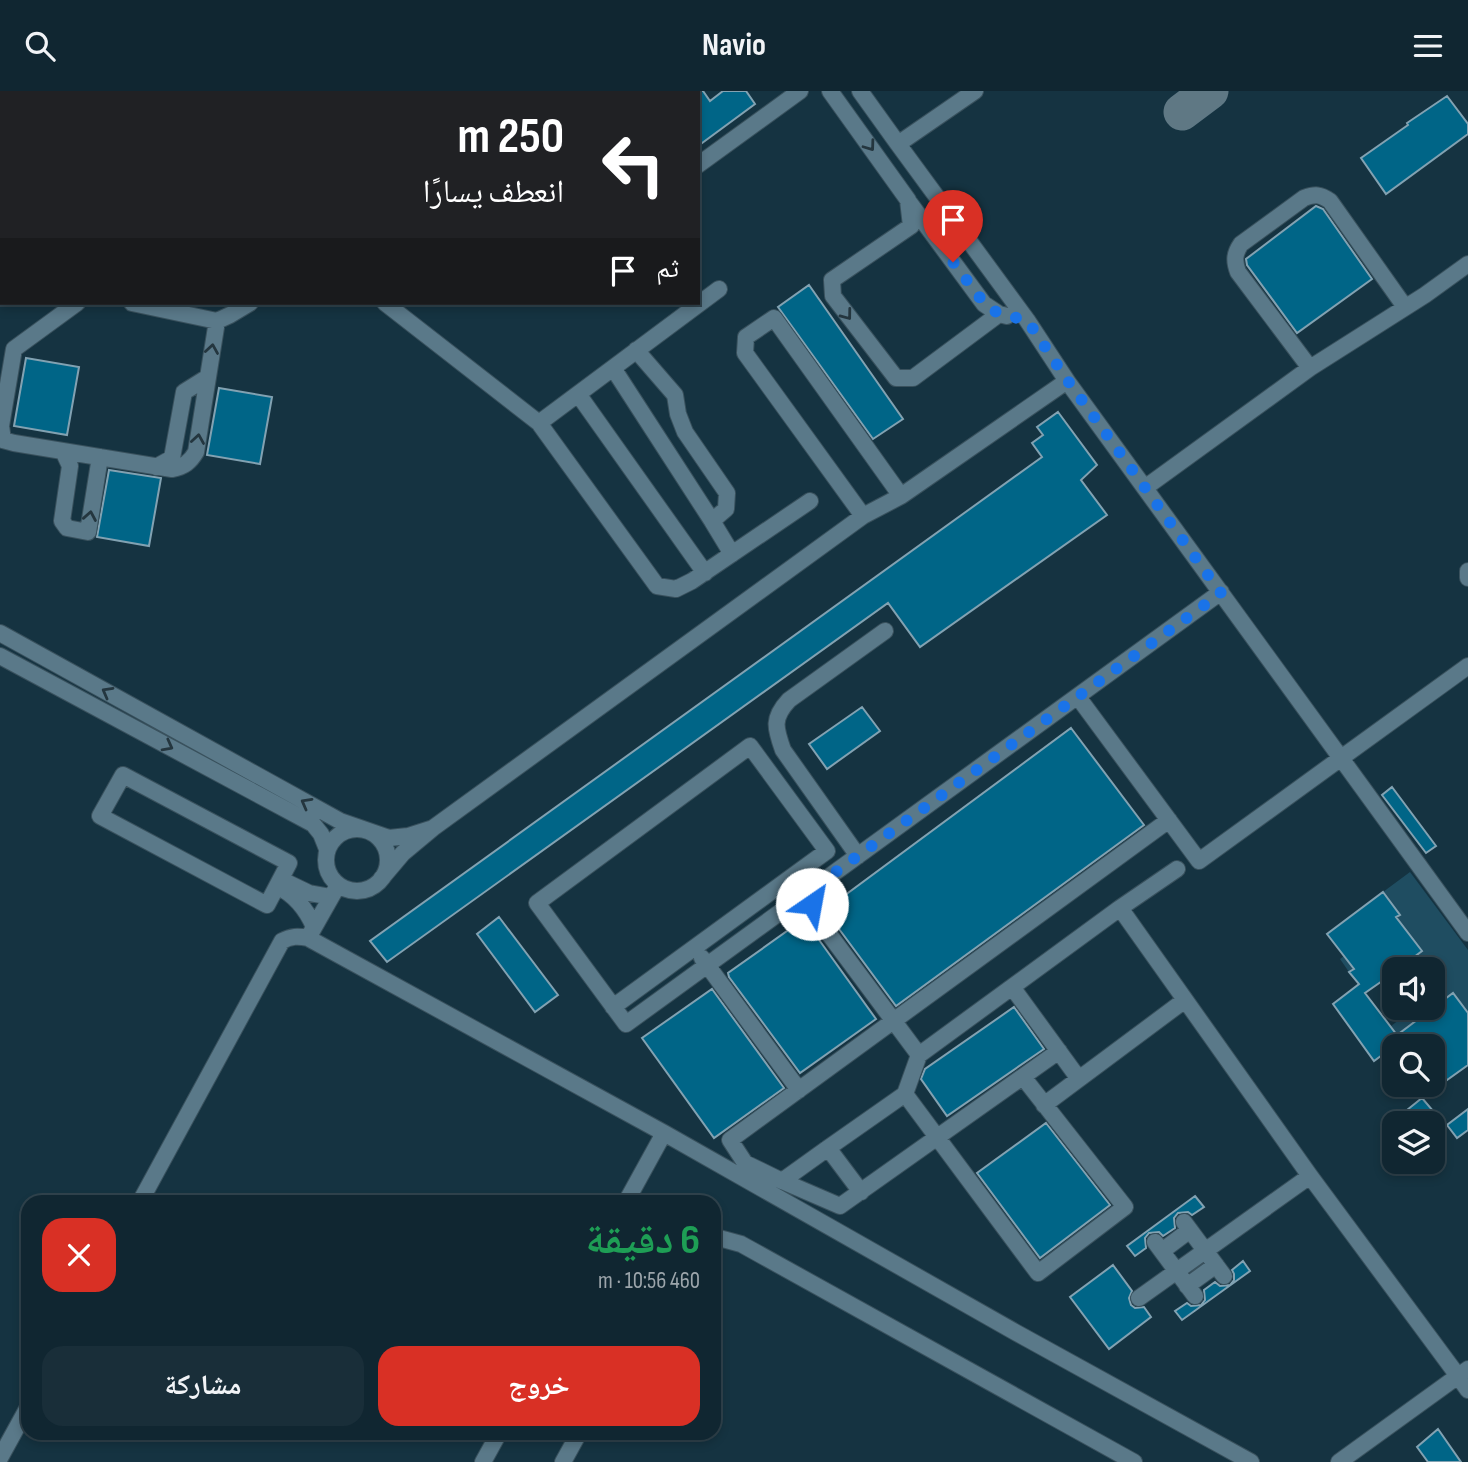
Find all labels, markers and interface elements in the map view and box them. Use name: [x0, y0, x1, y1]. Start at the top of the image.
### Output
text: Navio: [702, 26, 766, 65]
icon: search: [21, 27, 59, 65]
icon: menu: [1409, 27, 1447, 65]
text: 250 m: [458, 108, 564, 167]
icon: left: [588, 119, 679, 210]
one-way arrow: [861, 138, 874, 151]
text: انعطف يسارًا: [423, 173, 564, 212]
pin: [923, 190, 983, 262]
icon: arrive: [934, 201, 972, 239]
icon: arrive: [604, 252, 642, 290]
text: ثم: [656, 254, 679, 285]
one-way arrow: [839, 307, 852, 319]
one-way arrow: [204, 343, 219, 355]
one-way arrow: [190, 433, 205, 445]
one-way arrow: [82, 510, 97, 522]
one-way arrow: [101, 687, 114, 700]
one-way arrow: [161, 738, 173, 751]
one-way arrow: [300, 797, 313, 811]
position arrow: [775, 867, 849, 941]
map controls: [1382, 957, 1445, 1174]
button: sound: [1382, 957, 1445, 1020]
button: search: [1382, 1034, 1445, 1097]
button: layers: [1382, 1111, 1445, 1174]
text: 6 دقيقة: [585, 1215, 700, 1266]
button: close: [42, 1218, 116, 1292]
text: 460 m · 10:56: [598, 1267, 700, 1295]
button: مشاركة: [42, 1346, 364, 1426]
button: خروج: [378, 1346, 700, 1426]

